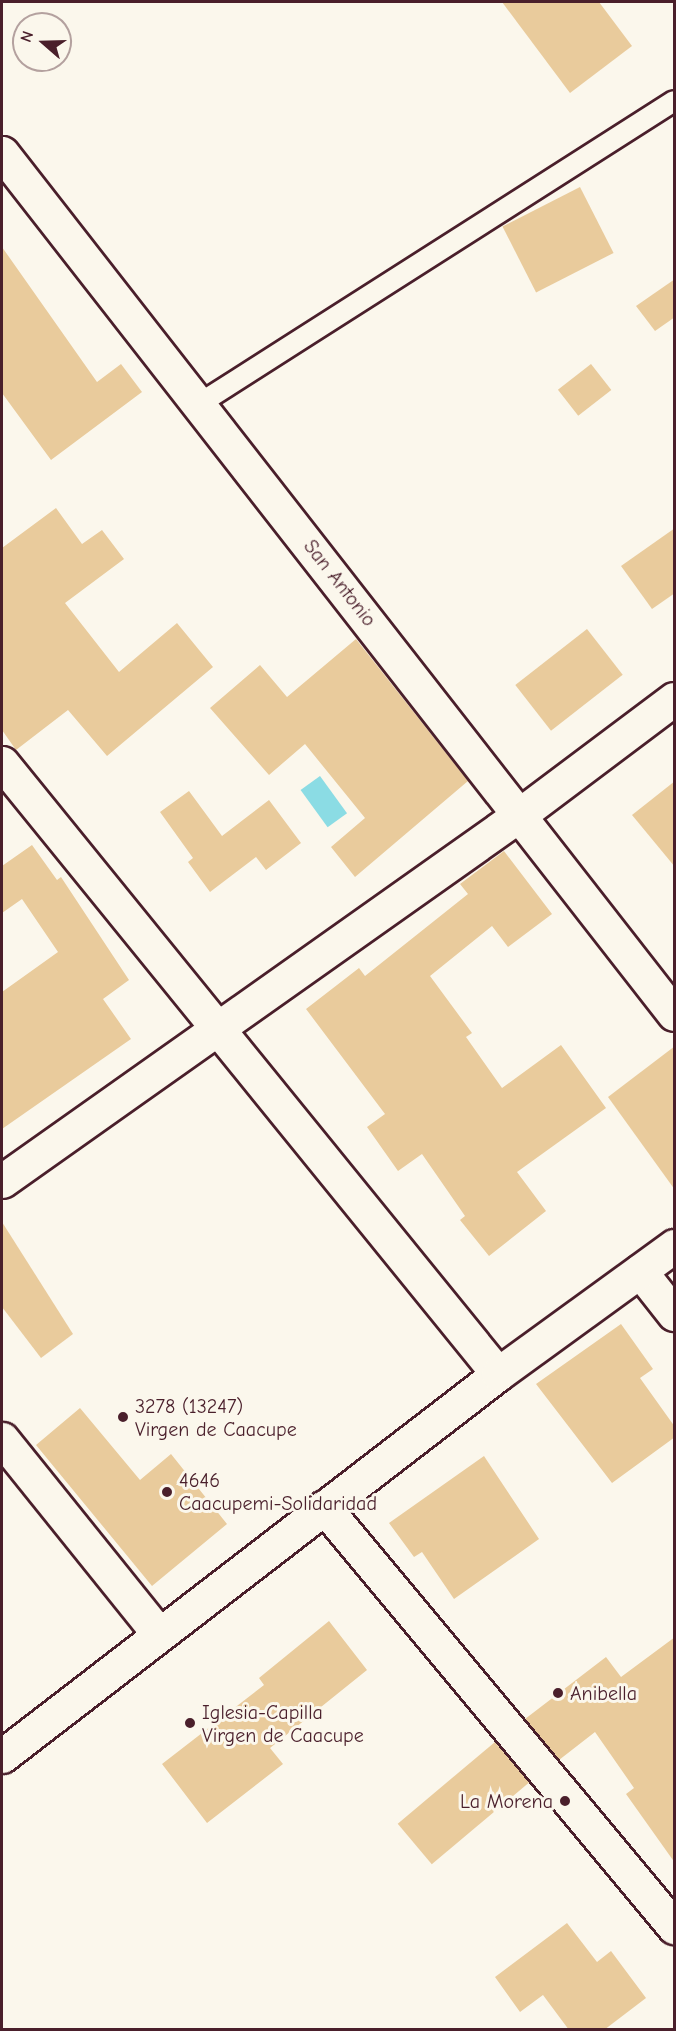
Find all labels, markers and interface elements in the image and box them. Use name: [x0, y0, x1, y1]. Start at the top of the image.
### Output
north arrow: [12, 12, 72, 72]
text: N: [17, 29, 37, 45]
street label: San Antonio: [299, 535, 381, 631]
place label: 3278 (13247) Virgen de Caacupe: [135, 1394, 297, 1441]
marker: 3278 (13247) Virgen de Caacupe: [116, 1410, 130, 1424]
place label: 4646 Caacupemi-Solidaridad: [179, 1468, 377, 1515]
marker: 4646 Caacupemi-Solidaridad: [160, 1485, 174, 1499]
place label: Anibella: [570, 1681, 637, 1705]
marker: Anibella: [551, 1686, 565, 1700]
place label: Iglesia-Capilla Virgen de Caacupe: [202, 1700, 364, 1747]
marker: Iglesia-Capilla Virgen de Caacupe: [183, 1716, 197, 1730]
place label: La Morena: [460, 1789, 553, 1813]
marker: La Morena: [558, 1794, 572, 1808]

